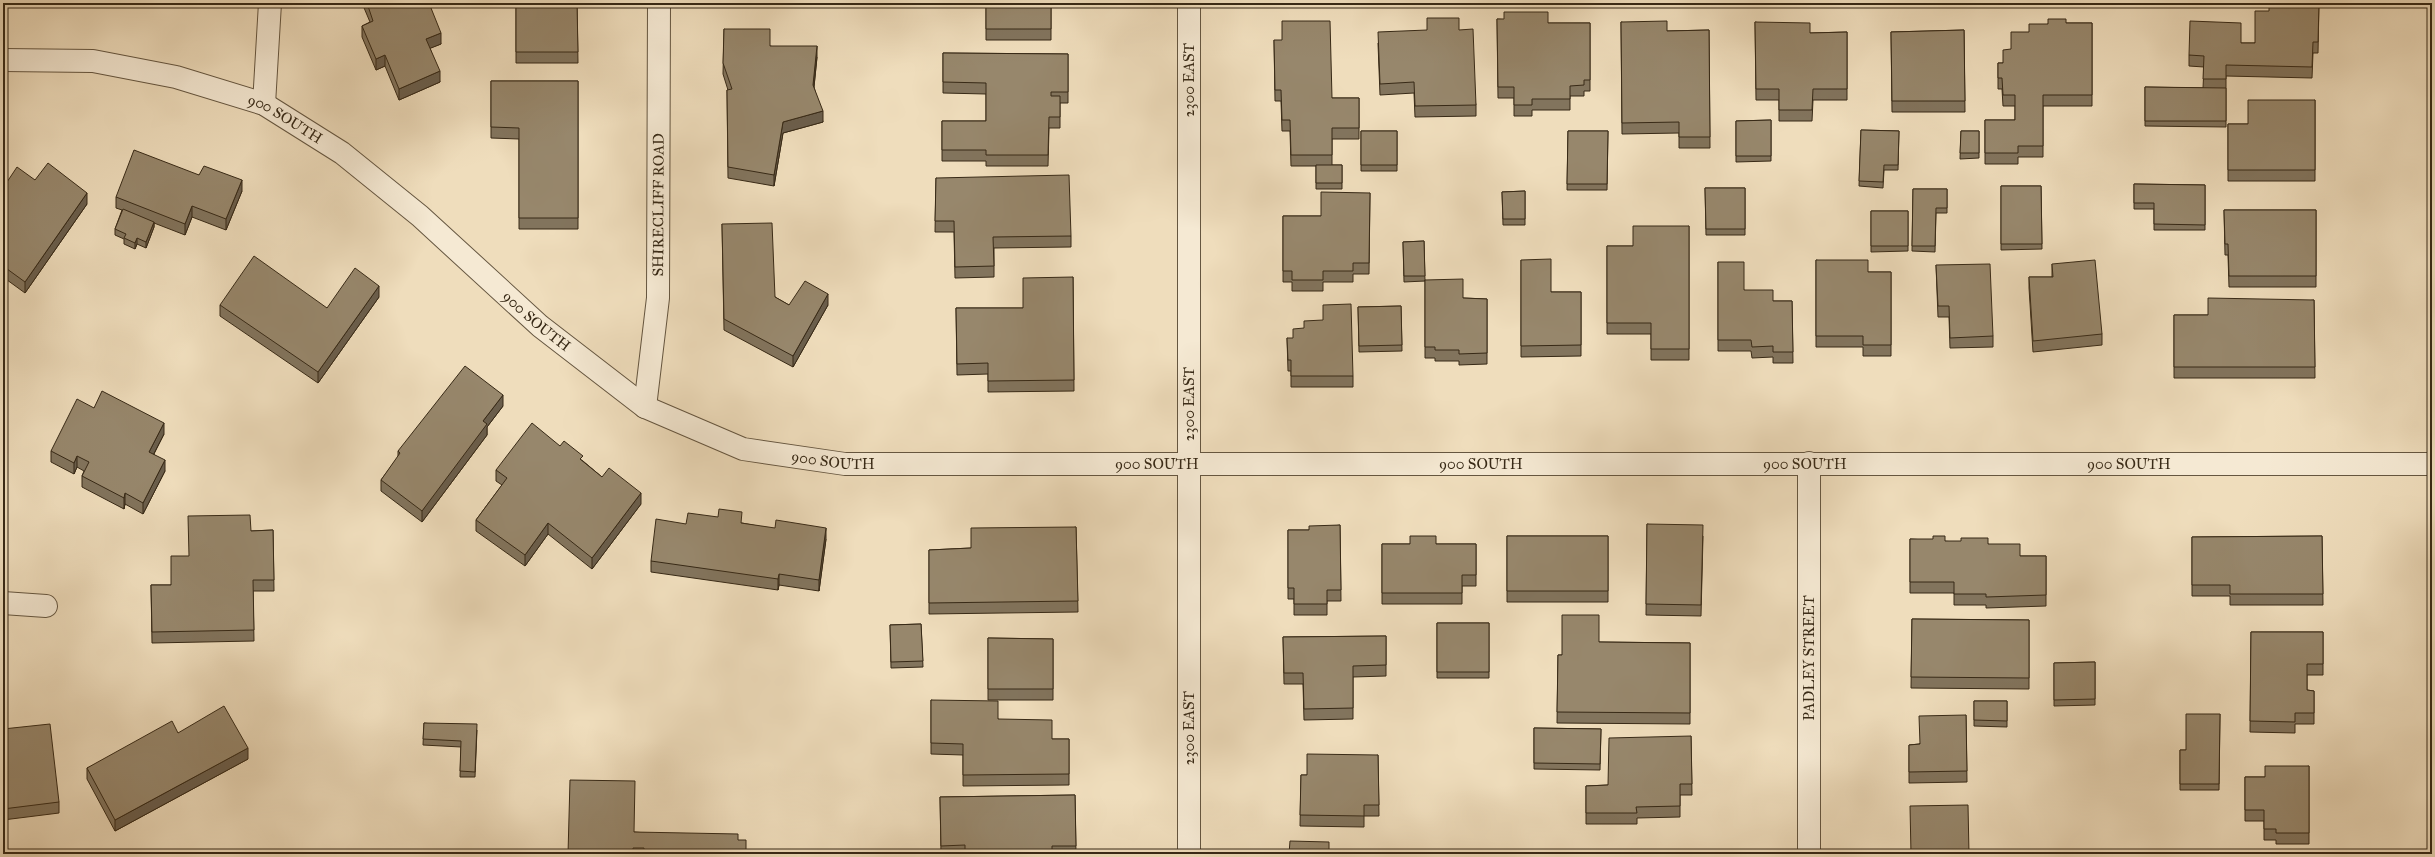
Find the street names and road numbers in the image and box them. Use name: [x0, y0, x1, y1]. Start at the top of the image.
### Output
street label: 2300 EAST: [1180, 43, 1198, 117]
street label: 900 SOUTH: [246, 91, 326, 147]
street label: SHIRECLIFF ROAD: [649, 133, 668, 277]
street label: 900 SOUTH: [499, 287, 574, 355]
street label: 2300 EAST: [1180, 367, 1198, 441]
street label: 900 SOUTH: [790, 447, 875, 473]
street label: 900 SOUTH: [1115, 455, 1199, 473]
street label: 900 SOUTH: [1439, 455, 1523, 473]
street label: 900 SOUTH: [1763, 455, 1847, 473]
street label: 900 SOUTH: [2087, 455, 2171, 473]
street label: PADLEY STREET: [1800, 595, 1818, 721]
street label: 2300 EAST: [1180, 691, 1198, 765]

